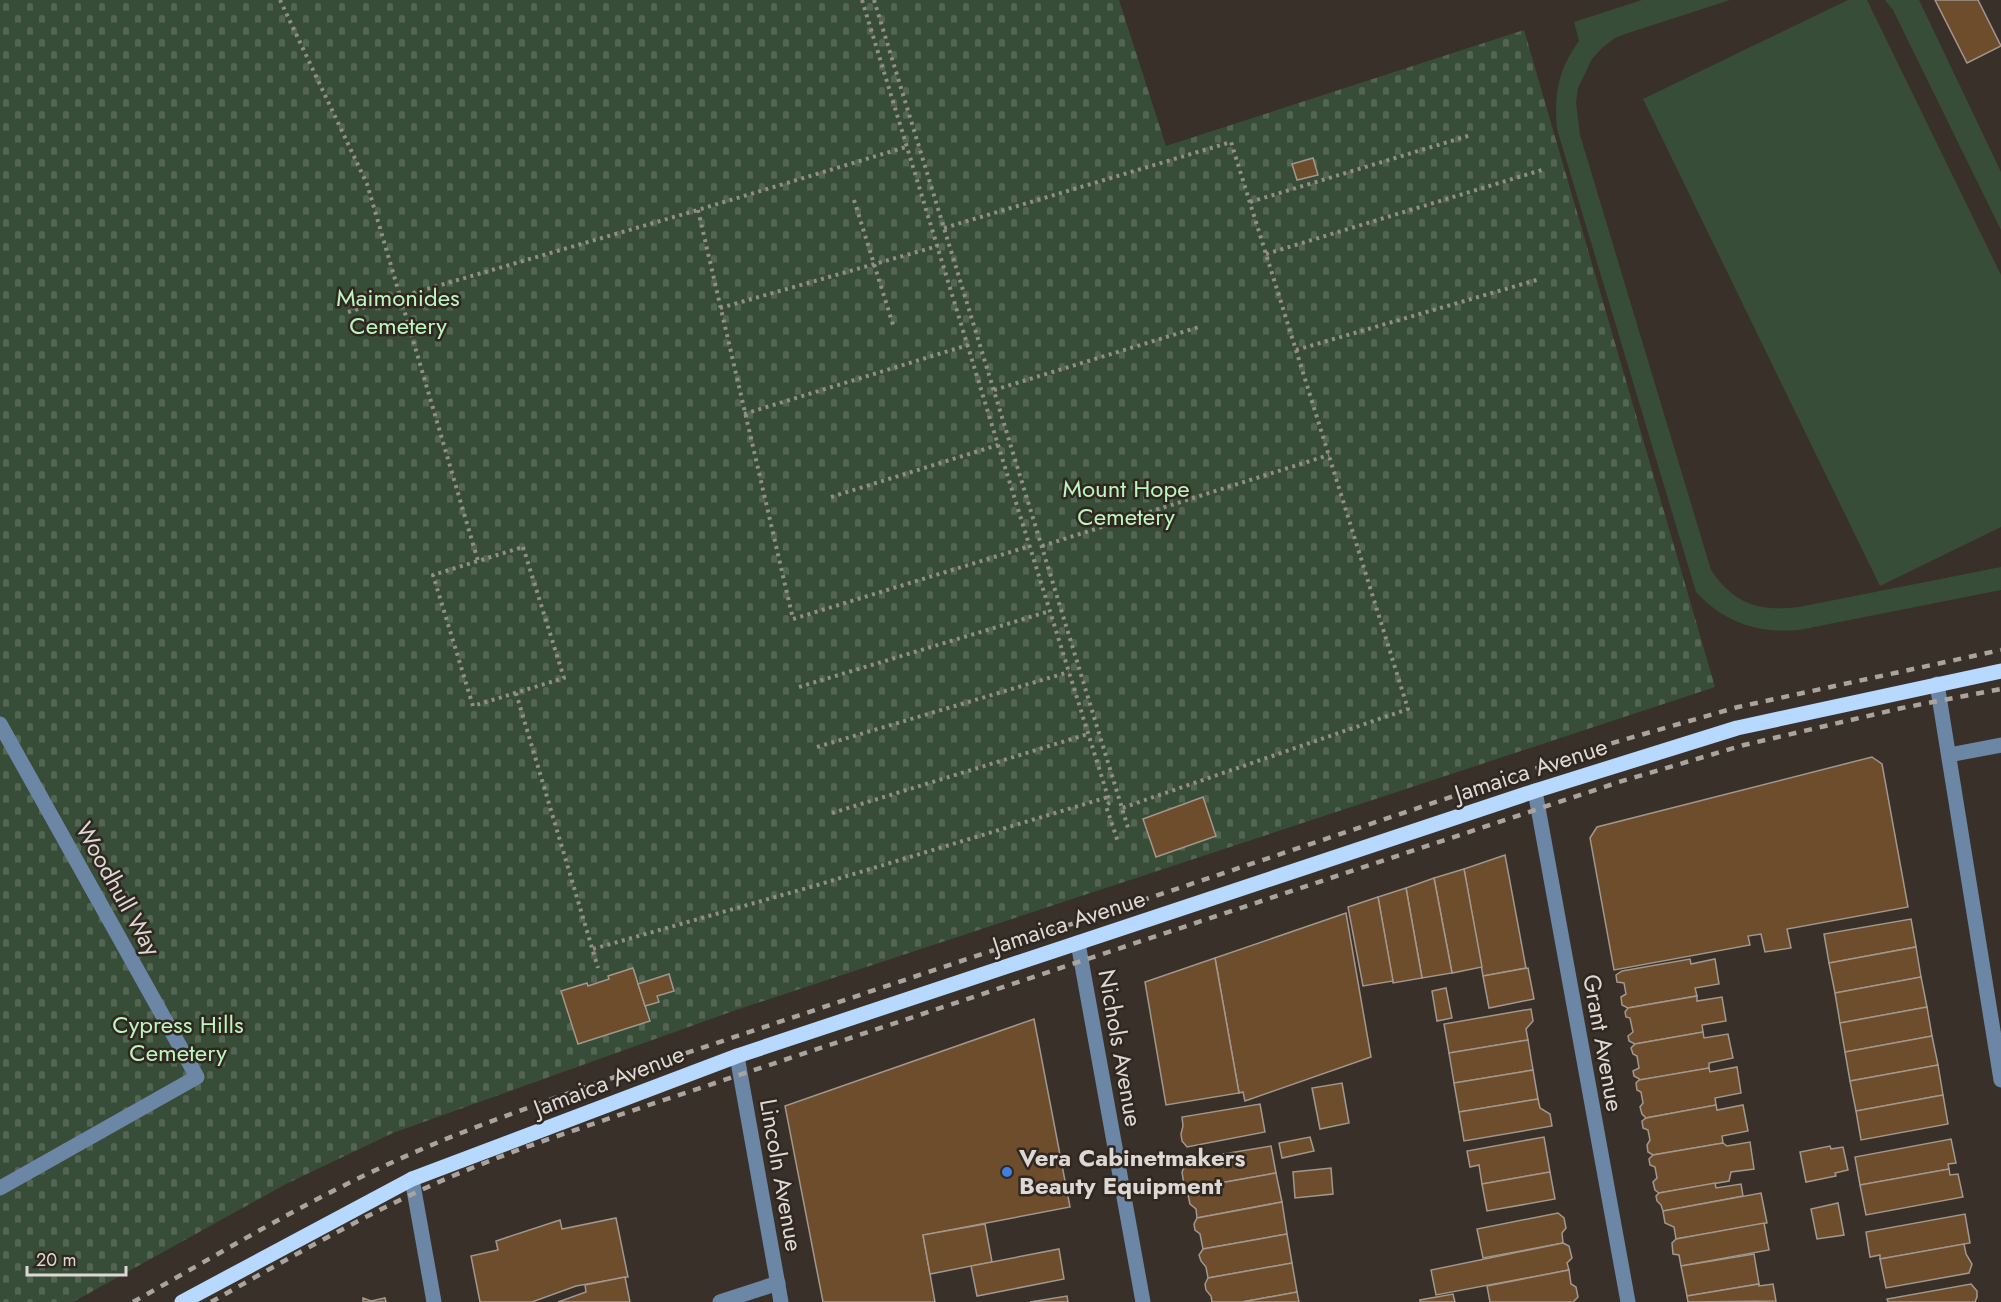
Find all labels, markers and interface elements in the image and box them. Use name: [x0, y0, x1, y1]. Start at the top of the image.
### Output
park label: Maimonides Cemetery: [336, 280, 460, 343]
park label: Mount Hope Cemetery: [1062, 471, 1190, 534]
street label: Jamaica Avenue: [1447, 728, 1612, 812]
street label: Woodhull Way: [67, 815, 170, 963]
street label: Jamaica Avenue: [985, 880, 1150, 964]
street label: Nichols Avenue: [1089, 966, 1152, 1129]
street label: Grant Avenue: [1574, 972, 1633, 1114]
park label: Cypress Hills Cemetery: [112, 1007, 244, 1070]
street label: Jamaica Avenue: [526, 1036, 689, 1126]
street label: Lincoln Avenue: [751, 1096, 812, 1254]
place label: Vera Cabinetmakers Beauty Equipment: [1018, 1140, 1246, 1203]
marker: Vera Cabinetmakers Beauty Equipment: [1000, 1165, 1014, 1179]
scale bar: [27, 1239, 126, 1277]
text: 20 m: [36, 1247, 76, 1273]

